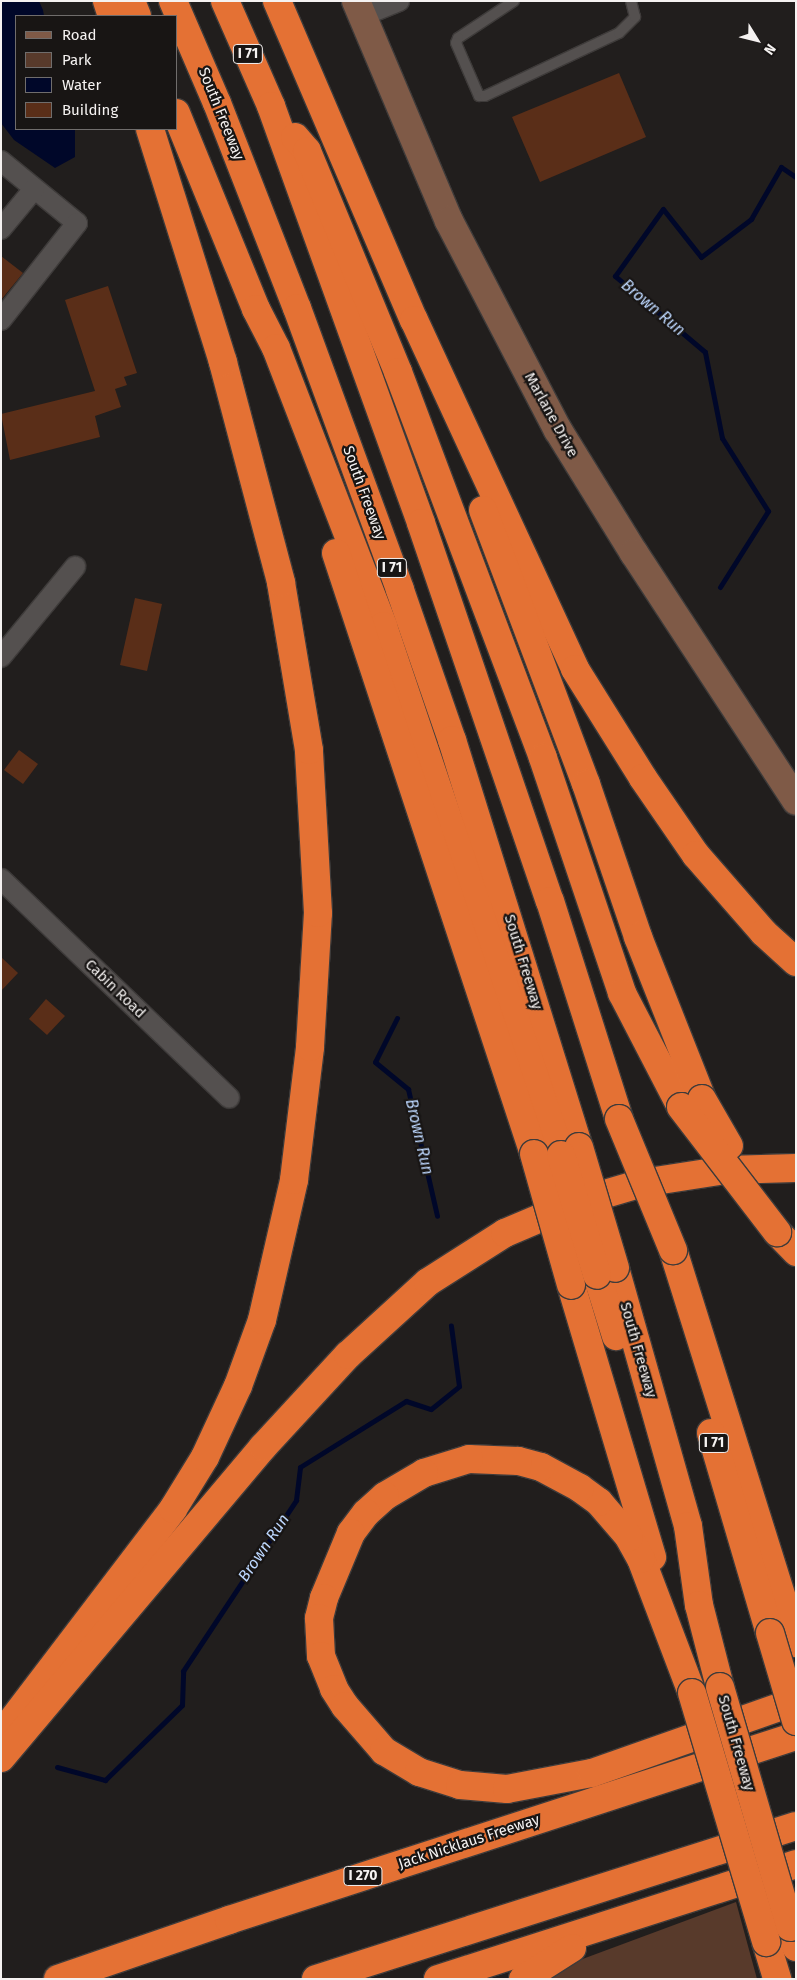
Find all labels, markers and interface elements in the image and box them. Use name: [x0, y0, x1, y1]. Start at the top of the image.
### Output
legend: [15, 15, 178, 130]
north arrow: [732, 15, 782, 65]
text: Road: [62, 26, 97, 44]
text: N: [760, 40, 779, 58]
road number: I 71: [232, 42, 264, 66]
text: Park: [62, 51, 92, 69]
street label: South Freeway: [194, 65, 248, 163]
text: Water: [62, 76, 101, 94]
text: Building: [62, 101, 118, 119]
water label: Brown Run: [617, 276, 689, 340]
street label: Marlane Drive: [520, 369, 582, 461]
street label: South Freeway: [339, 444, 389, 542]
road number: I 71: [376, 556, 408, 580]
street label: South Freeway: [500, 912, 546, 1012]
street label: Cabin Road: [81, 956, 149, 1022]
water label: Brown Run: [401, 1097, 437, 1177]
street label: South Freeway: [616, 1300, 660, 1400]
road number: I 71: [698, 1432, 730, 1455]
water label: Brown Run: [234, 1511, 294, 1585]
street label: South Freeway: [714, 1693, 758, 1793]
street label: Jack Nicklaus Freeway: [396, 1811, 542, 1873]
road number: I 270: [343, 1864, 383, 1888]

